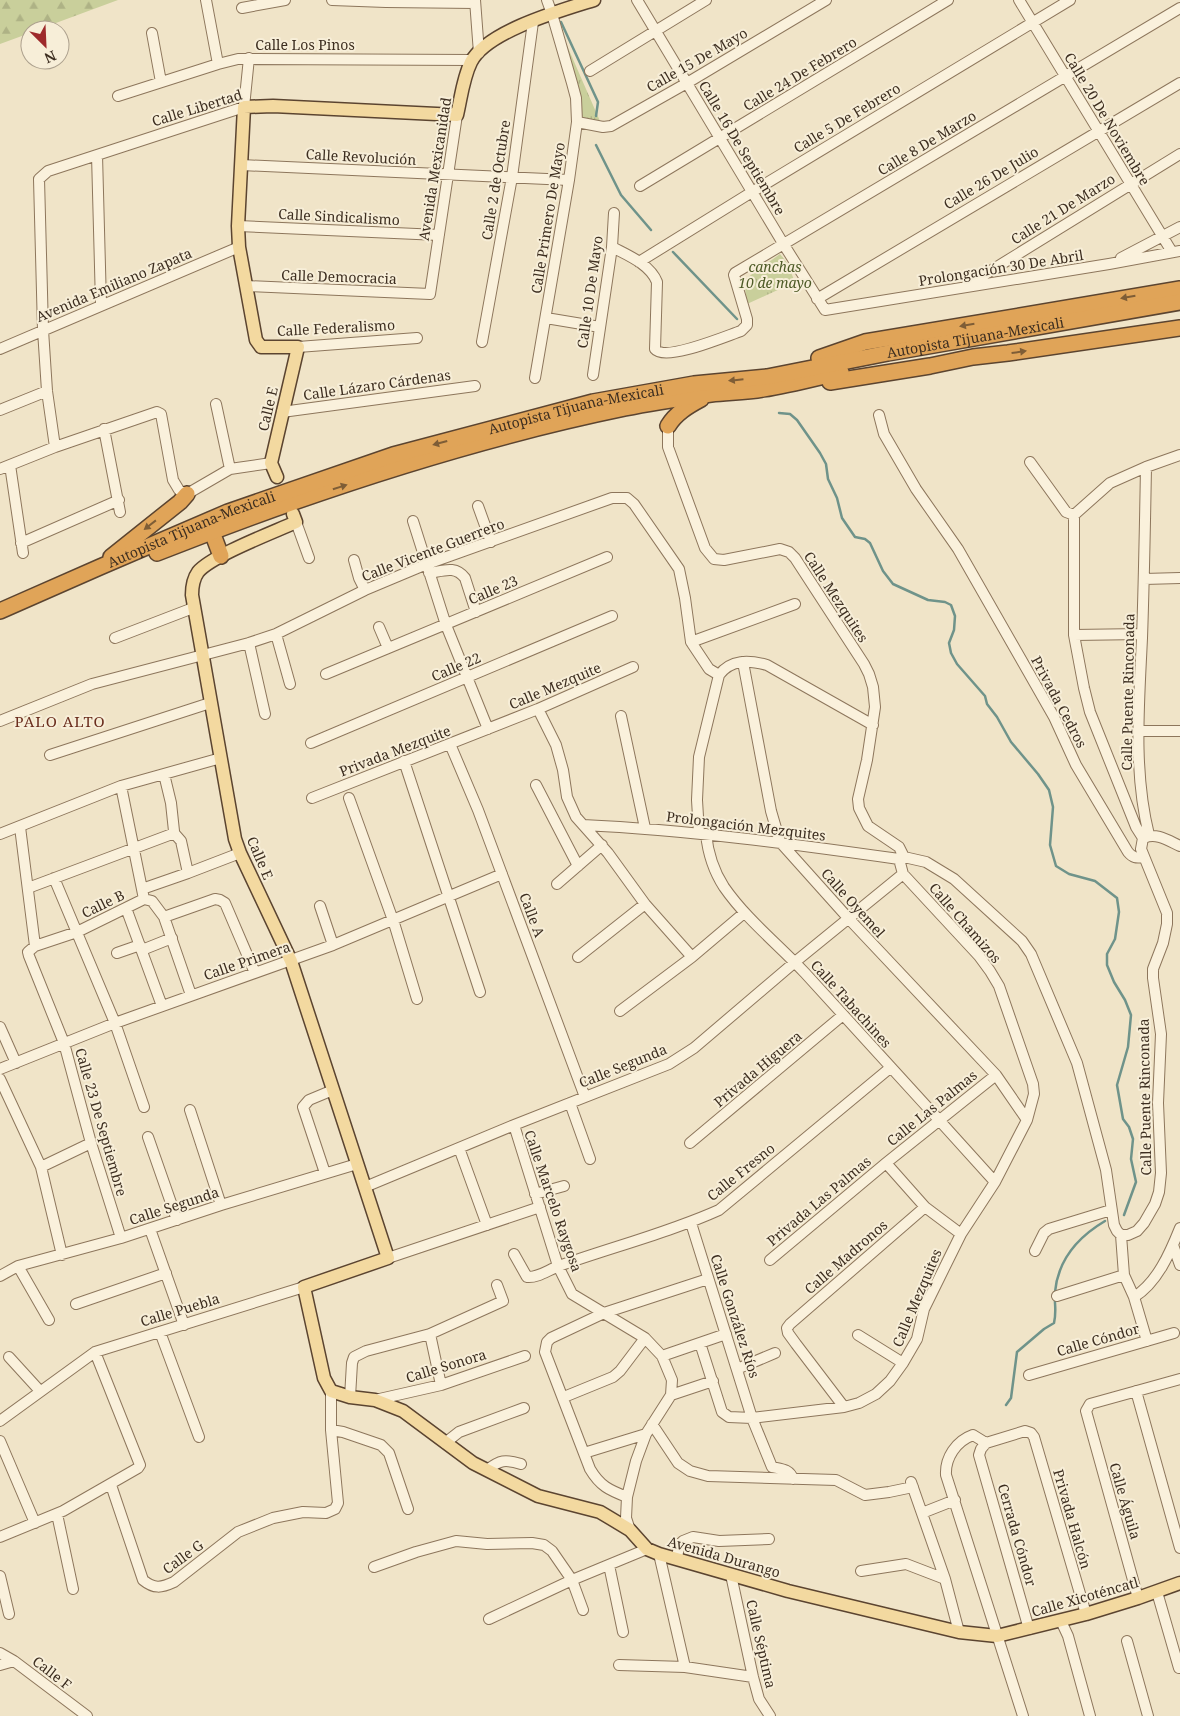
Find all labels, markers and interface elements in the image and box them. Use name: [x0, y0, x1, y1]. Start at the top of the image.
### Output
north arrow: [20, 20, 70, 70]
street label: Calle 15 De Mayo: [643, 23, 751, 96]
street label: Calle 24 De Febrero: [739, 32, 860, 115]
street label: Calle Los Pinos: [255, 35, 355, 54]
text: N: [42, 46, 59, 68]
street label: Calle 20 De Noviembre: [1060, 49, 1155, 189]
street label: Calle 16 De Septiembre: [695, 77, 790, 218]
street label: Calle 5 De Febrero: [790, 78, 904, 157]
street label: Calle Libertad: [149, 85, 245, 130]
street label: Avenida Mexicanidad: [414, 96, 455, 242]
street label: Calle 8 De Marzo: [874, 106, 980, 180]
street label: Calle 2 de Octubre: [477, 119, 514, 241]
street label: Calle Primero De Mayo: [526, 141, 569, 295]
street label: Calle 26 De Julio: [940, 142, 1042, 213]
street label: Calle Revolución: [305, 144, 417, 169]
street label: Calle 21 De Marzo: [1007, 169, 1119, 248]
street label: Calle Sindicalismo: [278, 204, 400, 229]
street label: Calle 10 De Mayo: [572, 234, 607, 350]
street label: Avenida Emiliano Zapata: [33, 243, 195, 326]
street label: Prolongación 30 De Abril: [917, 245, 1085, 290]
park label: canchas 10 de mayo: [738, 257, 812, 292]
street label: Calle Democracia: [281, 265, 397, 288]
one-way arrow: [1119, 294, 1135, 302]
street label: Autopista Tijuana-Mexicali: [885, 312, 1066, 362]
street label: Calle Federalismo: [276, 315, 395, 340]
one-way arrow: [959, 321, 975, 329]
one-way arrow: [1012, 347, 1028, 355]
street label: Calle Lázaro Cárdenas: [302, 365, 452, 404]
one-way arrow: [727, 376, 743, 384]
street label: Autopista Tijuana-Mexicali: [486, 379, 666, 438]
street label: Calle E: [253, 385, 282, 433]
one-way arrow: [433, 439, 448, 447]
one-way arrow: [333, 482, 348, 490]
street label: Autopista Tijuana-Mexicali: [104, 486, 278, 572]
street label: Calle Vicente Guerrero: [359, 514, 507, 586]
one-way arrow: [144, 520, 157, 531]
street label: Calle Mezquites: [800, 548, 873, 646]
street label: Calle 23: [465, 571, 521, 608]
street label: Calle Puente Rinconada: [1117, 613, 1138, 771]
street label: Calle 22: [428, 648, 483, 685]
street label: Privada Cedros: [1027, 653, 1092, 751]
street label: Calle Mezquite: [506, 658, 604, 714]
district label: PALO ALTO: [14, 711, 106, 731]
street label: Privada Mezquite: [336, 721, 453, 781]
street label: Prolongación Mezquites: [665, 806, 827, 845]
street label: Calle E: [243, 833, 278, 882]
street label: Calle Oyemel: [817, 864, 890, 942]
street label: Calle Chamizos: [925, 878, 1006, 967]
street label: Calle B: [78, 885, 127, 922]
street label: Calle A: [515, 890, 550, 940]
street label: Calle Primera: [201, 937, 293, 984]
street label: Calle Tabachines: [807, 956, 896, 1052]
street label: Calle Puente Rinconada: [1134, 1018, 1155, 1176]
street label: Privada Higuera: [710, 1026, 806, 1111]
street label: Calle Segunda: [576, 1039, 670, 1092]
street label: Calle 23 De Septiembre: [71, 1046, 132, 1198]
street label: Calle Las Palmas: [883, 1065, 981, 1150]
street label: Calle Marcelo Raygosa: [520, 1127, 587, 1274]
street label: Calle Fresno: [703, 1138, 779, 1205]
street label: Privada Las Palmas: [763, 1151, 875, 1250]
street label: Calle Segunda: [127, 1182, 221, 1229]
street label: Calle Madronos: [800, 1215, 891, 1298]
street label: Calle Mezquites: [887, 1246, 946, 1350]
street label: Calle González Ríos: [706, 1252, 764, 1380]
street label: Calle Puebla: [138, 1288, 222, 1331]
street label: Calle Cóndor: [1054, 1319, 1142, 1360]
street label: Calle Sonora: [403, 1344, 489, 1387]
street label: Calle Águila: [1105, 1460, 1146, 1542]
street label: Privada Halcón: [1049, 1467, 1096, 1571]
street label: Cerrada Cóndor: [994, 1481, 1041, 1589]
street label: Avenida Durango: [666, 1531, 783, 1582]
street label: Calle G: [158, 1535, 207, 1578]
street label: Calle Xicoténcatl: [1029, 1572, 1141, 1621]
street label: Calle Séptima: [742, 1598, 781, 1690]
street label: Calle F: [29, 1651, 76, 1694]

